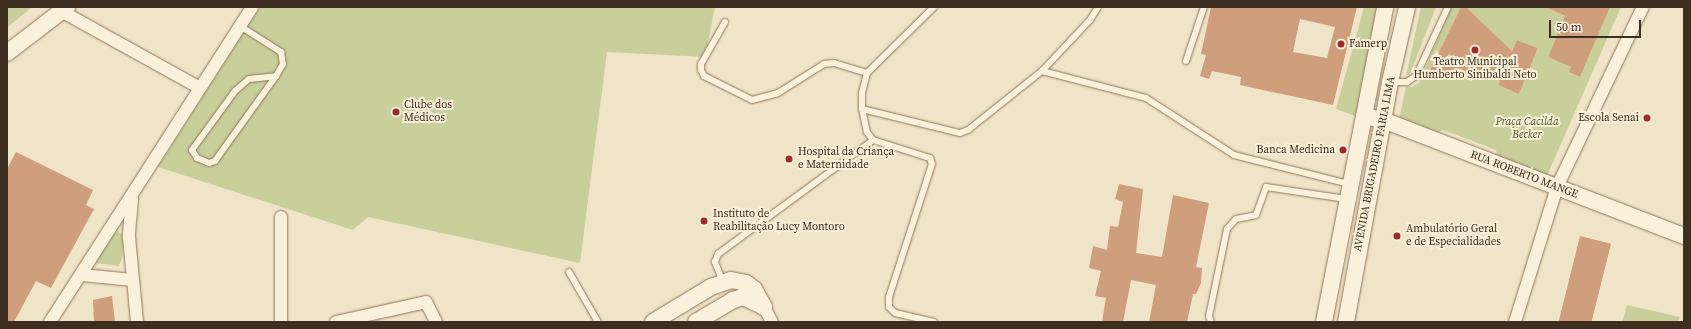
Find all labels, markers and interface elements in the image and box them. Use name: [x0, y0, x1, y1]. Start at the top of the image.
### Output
scale bar: [1551, 12, 1643, 38]
text: 50 m: [1556, 19, 1582, 35]
place label: Famerp: [1349, 37, 1387, 51]
marker: Famerp: [1336, 39, 1346, 49]
marker: Teatro Municipal Humberto Sinibaldi Neto: [1470, 45, 1480, 55]
place label: Teatro Municipal Humberto Sinibaldi Neto: [1413, 56, 1537, 82]
street label: AVENIDA BRIGADEIRO FARIA LIMA: [1352, 75, 1398, 253]
place label: Clube dos Médicos: [404, 99, 452, 125]
marker: Clube dos Médicos: [391, 107, 401, 117]
place label: Escola Senai: [1578, 111, 1639, 125]
marker: Escola Senai: [1642, 113, 1652, 123]
park label: Praça Cacilda Becker: [1495, 116, 1559, 142]
place label: Banca Medicina: [1257, 143, 1335, 157]
marker: Banca Medicina: [1338, 145, 1348, 155]
place label: Hospital da Criança e Maternidade: [798, 146, 894, 172]
street label: RUA ROBERTO MANGE: [1468, 148, 1580, 202]
marker: Hospital da Criança e Maternidade: [783, 153, 795, 165]
place label: Instituto de Reabilitação Lucy Montoro: [713, 208, 845, 234]
marker: Instituto de Reabilitação Lucy Montoro: [698, 215, 710, 227]
place label: Ambulatório Geral e de Especialidades: [1406, 223, 1501, 249]
marker: Ambulatório Geral e de Especialidades: [1391, 230, 1403, 242]

